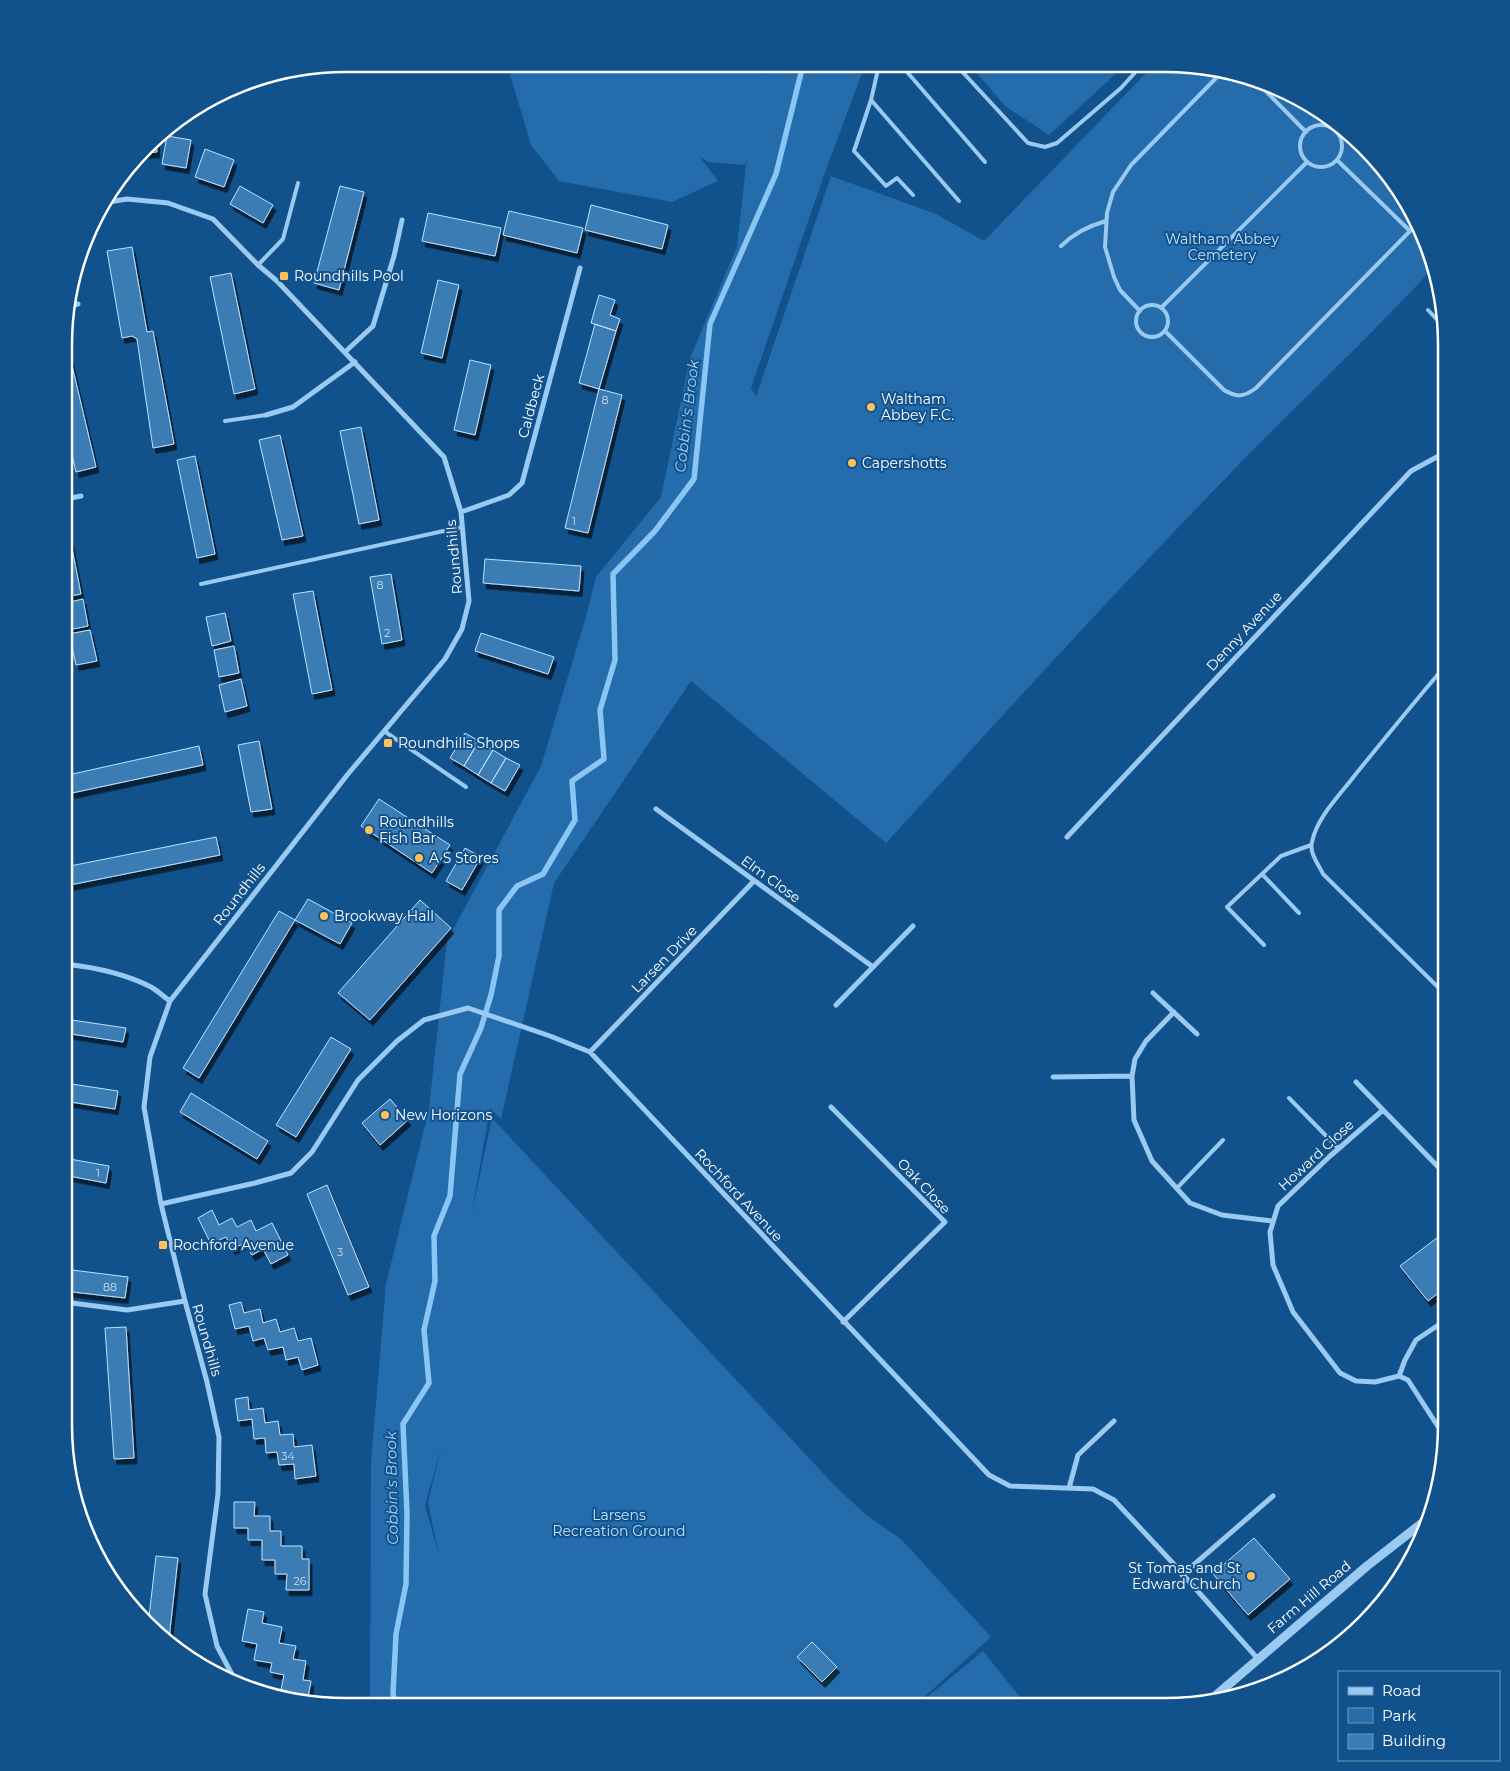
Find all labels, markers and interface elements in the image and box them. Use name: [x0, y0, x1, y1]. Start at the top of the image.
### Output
park label: Waltham Abbey Cemetery: [1165, 230, 1279, 264]
place label: Roundhills Pool: [294, 267, 404, 285]
marker: Roundhills Pool: [278, 270, 290, 282]
water label: Cobbin's Brook: [670, 357, 703, 473]
street label: Caldbeck: [514, 371, 548, 440]
place label: Waltham Abbey F.C.: [881, 390, 954, 424]
house number: 8: [601, 393, 609, 407]
marker: Waltham Abbey F.C.: [865, 401, 877, 413]
place label: Capershotts: [862, 454, 947, 472]
marker: Capershotts: [846, 457, 858, 469]
house number: 1: [572, 514, 576, 528]
street label: Roundhills: [442, 519, 466, 595]
house number: 8: [376, 578, 384, 592]
street label: Denny Avenue: [1202, 587, 1286, 675]
house number: 2: [384, 626, 390, 640]
place label: Roundhills Shops: [398, 734, 520, 752]
marker: Roundhills Shops: [382, 737, 394, 749]
place label: Roundhills Fish Bar: [379, 813, 454, 847]
marker: Roundhills Fish Bar: [363, 824, 375, 836]
place label: A S Stores: [429, 849, 499, 867]
street label: Elm Close: [738, 851, 804, 907]
marker: A S Stores: [413, 852, 425, 864]
street label: Roundhills: [209, 859, 269, 929]
place label: Brookway Hall: [334, 907, 434, 925]
marker: Brookway Hall: [318, 910, 330, 922]
street label: Larsen Drive: [627, 921, 701, 997]
place label: New Horizons: [395, 1106, 492, 1124]
marker: New Horizons: [379, 1109, 391, 1121]
street label: Howard Close: [1275, 1115, 1357, 1195]
street label: Rochford Avenue: [691, 1145, 787, 1245]
street label: Oak Close: [894, 1154, 954, 1218]
house number: 1: [96, 1166, 100, 1180]
place label: Rochford Avenue: [173, 1236, 294, 1254]
marker: Rochford Avenue: [157, 1239, 169, 1251]
house number: 3: [337, 1245, 343, 1259]
house number: 88: [103, 1280, 117, 1294]
street label: Roundhills: [188, 1302, 226, 1379]
water label: Cobbin's Brook: [381, 1430, 402, 1545]
house number: 34: [281, 1449, 295, 1463]
park label: Larsens Recreation Ground: [552, 1506, 686, 1540]
street label: Farm Hill Road: [1263, 1557, 1355, 1637]
place label: St Tomas and St Edward Church: [1128, 1559, 1241, 1593]
marker: St Tomas and St Edward Church: [1245, 1570, 1257, 1582]
house number: 26: [294, 1574, 307, 1588]
legend: [1338, 1671, 1500, 1761]
text: Road: [1382, 1681, 1421, 1700]
text: Park: [1382, 1706, 1416, 1725]
text: Building: [1382, 1731, 1446, 1750]

